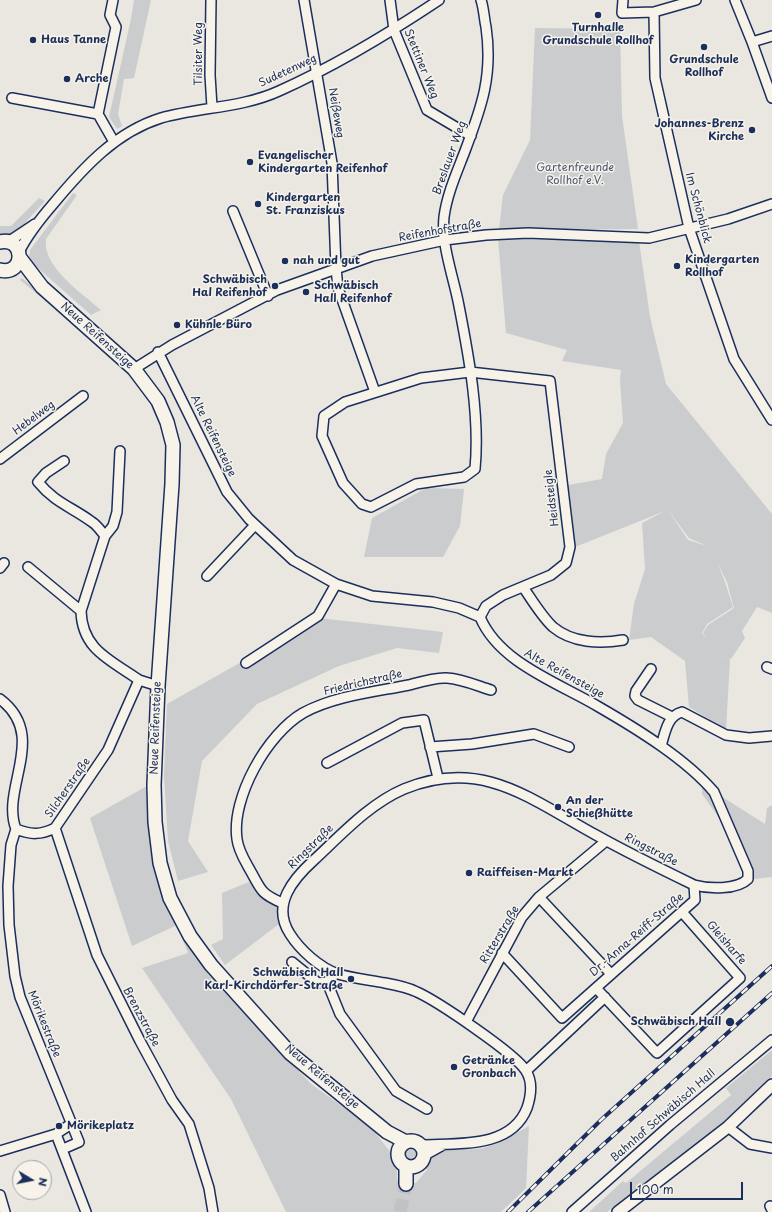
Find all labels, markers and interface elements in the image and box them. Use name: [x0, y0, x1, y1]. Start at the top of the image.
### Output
marker: Turnhalle Grundschule Rollhof: [593, 10, 603, 20]
place label: Turnhalle Grundschule Rollhof: [542, 21, 654, 47]
street label: Tilsiter Weg: [192, 22, 206, 86]
street label: Stettiner Weg: [401, 27, 441, 101]
place label: Haus Tanne: [41, 33, 106, 47]
marker: Haus Tanne: [28, 35, 38, 45]
marker: Grundschule Rollhof: [699, 42, 709, 52]
street label: Sudetenweg: [257, 52, 319, 90]
place label: Grundschule Rollhof: [669, 53, 739, 79]
place label: Arche: [75, 72, 108, 86]
marker: Arche: [62, 74, 72, 84]
street label: Neißeweg: [325, 87, 347, 139]
place label: Johannes-Brenz Kirche: [654, 117, 744, 143]
street label: Breslauer Weg: [431, 119, 469, 197]
marker: Johannes-Brenz Kirche: [747, 125, 757, 135]
place label: Evangelischer Kindergarten Reifenhof: [258, 149, 387, 175]
marker: Evangelischer Kindergarten Reifenhof: [245, 157, 255, 167]
park label: Gartenfreunde Rollhof e.V.: [536, 161, 614, 187]
street label: Im Schönblick: [682, 171, 714, 245]
place label: Kindergarten St. Franziskus: [266, 191, 345, 217]
marker: Kindergarten St. Franziskus: [253, 199, 263, 209]
street label: Reifenhofstraße: [398, 217, 482, 245]
place label: Kindergarten Rollhof: [685, 253, 759, 279]
place label: nah und gut: [293, 254, 360, 268]
marker: nah und gut: [280, 256, 290, 266]
marker: Kindergarten Rollhof: [672, 261, 682, 271]
place label: Schwäbisch Hal Reifenhof: [192, 273, 267, 299]
place label: Schwäbisch Hall Reifenhof: [314, 279, 392, 305]
marker: Schwäbisch Hal Reifenhof: [270, 281, 280, 291]
marker: Schwäbisch Hall Reifenhof: [301, 287, 311, 297]
street label: Neue Reifensteige: [58, 300, 136, 372]
place label: Kühnle Büro: [185, 318, 252, 332]
marker: Kühnle Büro: [172, 320, 182, 330]
street label: Alte Reifensteige: [188, 393, 238, 479]
street label: Hebelweg: [10, 398, 58, 438]
street label: Heidsteigle: [542, 469, 562, 527]
street label: Alte Reifensteige: [522, 647, 606, 701]
street label: Friedrichstraße: [322, 668, 404, 698]
street label: Neue Reifensteige: [148, 681, 164, 775]
street label: Silcherstraße: [43, 756, 93, 820]
place label: An der Schießhütte: [566, 794, 633, 820]
marker: An der Schießhütte: [553, 802, 563, 812]
street label: Ringstraße: [285, 822, 337, 872]
street label: Ringstraße: [622, 831, 680, 869]
place label: Raiffeisen-Markt: [477, 866, 574, 880]
marker: Raiffeisen-Markt: [464, 868, 474, 878]
street label: Dr.-Anna-Reiff-Straße: [587, 891, 687, 979]
street label: Ritterstraße: [478, 904, 522, 966]
street label: Gleisharfe: [703, 918, 749, 968]
place label: Schwäbisch Hall Karl-Kirchdörfer-Straße: [205, 966, 343, 992]
marker: Schwäbisch Hall Karl-Kirchdörfer-Straße: [346, 974, 356, 984]
street label: Brenzstraße: [120, 985, 162, 1049]
street label: Mörikestraße: [25, 989, 63, 1059]
place label: Schwäbisch Hall: [630, 1015, 721, 1029]
marker: Schwäbisch Hall: [724, 1016, 736, 1028]
street label: Neue Reifensteige: [282, 1042, 362, 1112]
place label: Getränke Gronbach: [462, 1054, 517, 1080]
marker: Getränke Gronbach: [449, 1062, 459, 1072]
street label: Bahnhof Schwäbisch Hall: [608, 1067, 718, 1165]
place label: Mörikeplatz: [67, 1119, 134, 1133]
marker: Mörikeplatz: [54, 1121, 64, 1131]
north arrow: [12, 1160, 52, 1200]
scale bar: [632, 1174, 745, 1200]
text: N: [34, 1176, 52, 1188]
text: 100 m: [637, 1180, 674, 1198]

